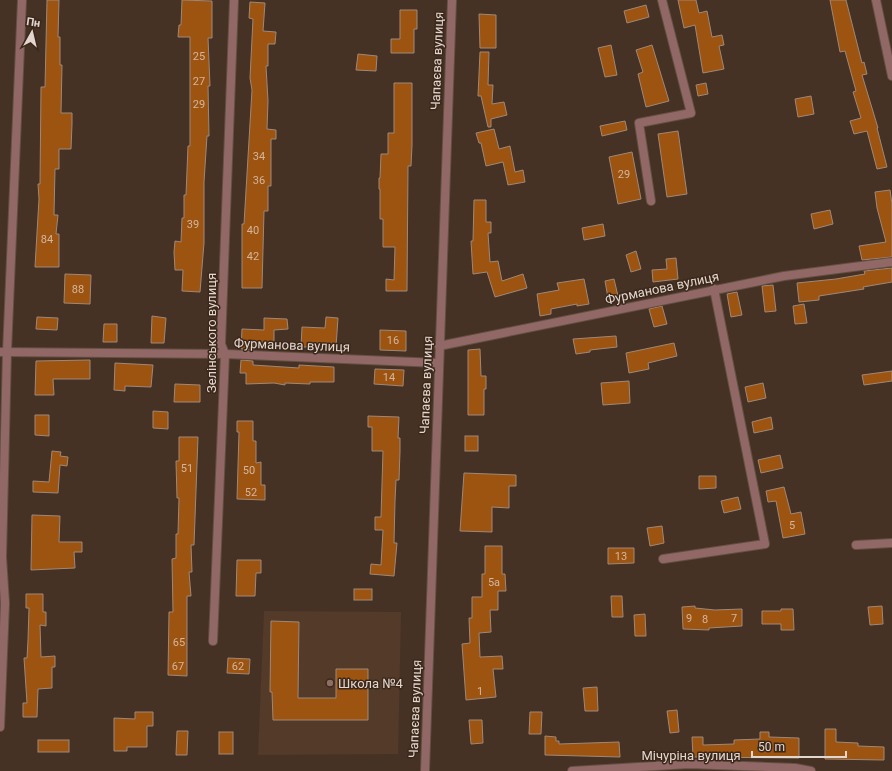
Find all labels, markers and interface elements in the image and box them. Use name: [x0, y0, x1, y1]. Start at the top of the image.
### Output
north arrow: [12, 12, 52, 52]
street label: Чапаєва вулиця: [428, 12, 446, 110]
text: Пн: [25, 15, 41, 30]
house number: 25: [193, 50, 205, 63]
house number: 27: [193, 75, 205, 88]
house number: 29: [193, 98, 205, 111]
house number: 34: [253, 150, 265, 163]
house number: 29: [618, 168, 630, 181]
house number: 36: [253, 174, 265, 187]
house number: 39: [187, 218, 199, 231]
house number: 40: [247, 224, 259, 237]
house number: 84: [41, 233, 53, 246]
house number: 42: [247, 250, 259, 263]
street label: Фурманова вулиця: [604, 269, 720, 307]
street label: Зелінського вулиця: [204, 273, 219, 393]
house number: 88: [72, 283, 84, 296]
house number: 16: [387, 334, 399, 347]
street label: Фурманова вулиця: [234, 335, 350, 355]
street label: Чапаєва вулиця: [417, 336, 435, 434]
house number: 14: [383, 371, 395, 384]
house number: 51: [181, 462, 193, 475]
house number: 50: [243, 464, 255, 477]
house number: 52: [245, 486, 257, 499]
house number: 5: [789, 519, 795, 532]
house number: 13: [615, 550, 627, 563]
house number: 5а: [488, 576, 500, 589]
house number: 9: [686, 612, 692, 625]
house number: 7: [731, 612, 737, 625]
house number: 8: [702, 613, 708, 626]
house number: 65: [173, 636, 185, 649]
house number: 67: [172, 660, 184, 673]
house number: 62: [232, 660, 244, 673]
street label: Чапаєва вулиця: [406, 660, 424, 758]
place label: Школа №4: [338, 676, 404, 691]
marker: Школа №4: [325, 678, 335, 688]
house number: 1: [477, 685, 483, 698]
scale bar: [752, 733, 846, 759]
text: 50 m: [758, 740, 785, 754]
street label: Мічуріна вулиця: [641, 748, 741, 763]

